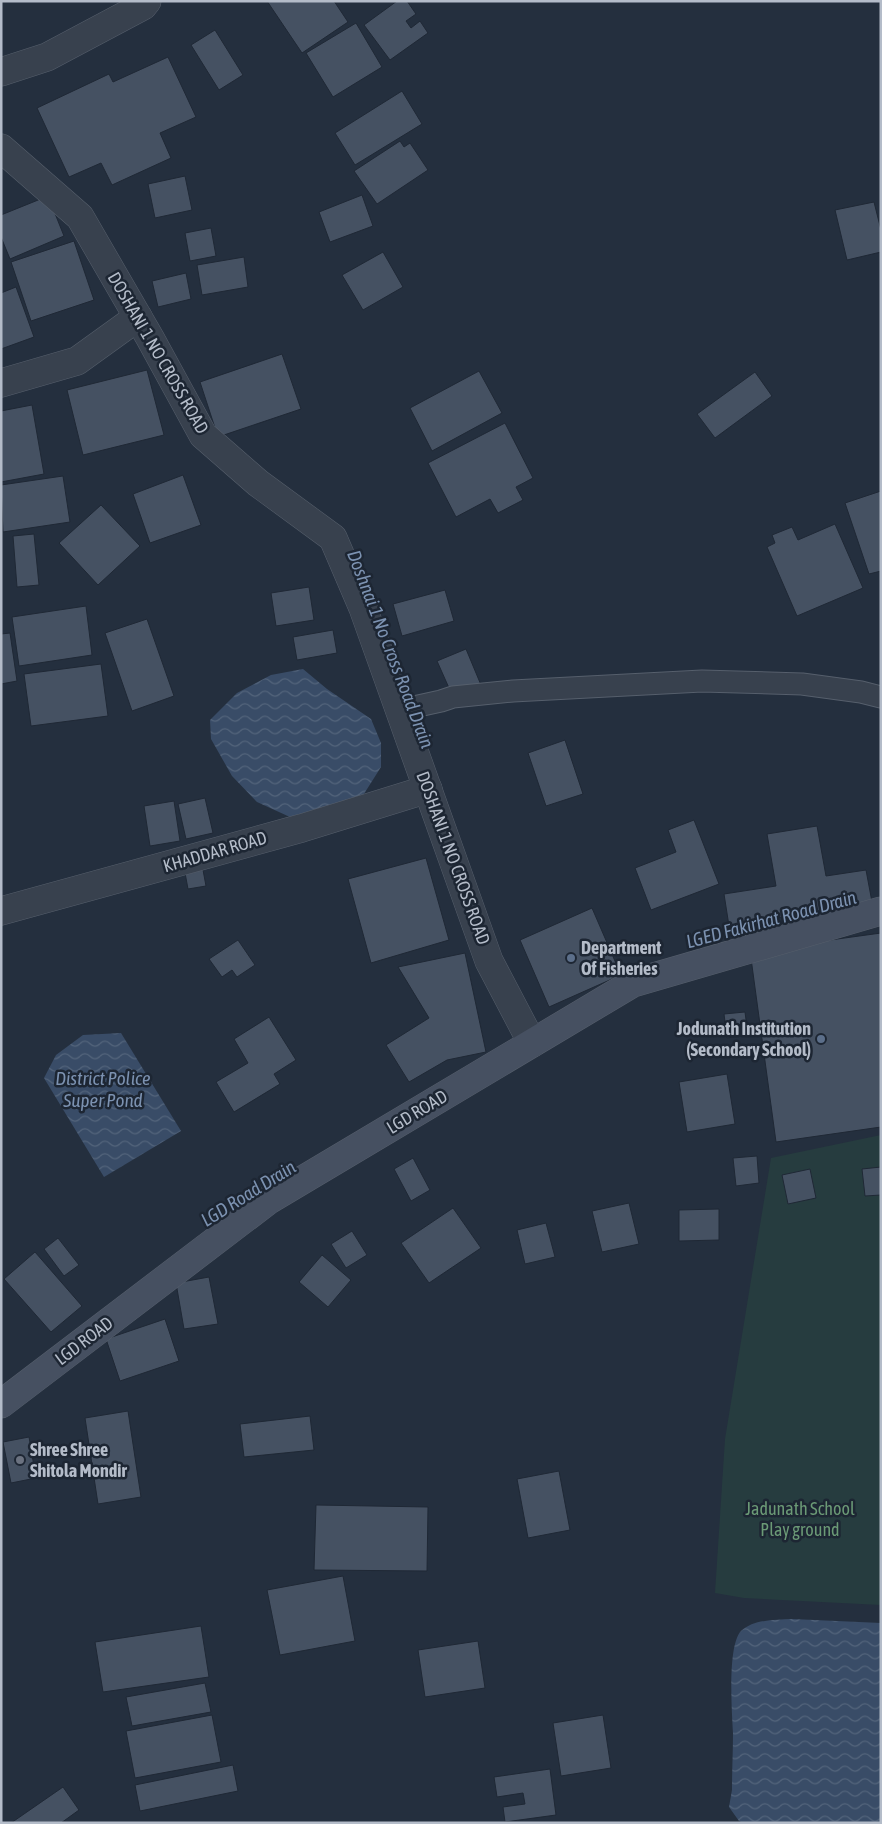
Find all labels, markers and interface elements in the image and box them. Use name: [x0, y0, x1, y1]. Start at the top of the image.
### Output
street label: DOSHANI 1 NO CROSS ROAD: [104, 268, 213, 437]
water label: Doshnai 1 No Cross Road Drain: [343, 547, 439, 751]
street label: DOSHANI 1 NO CROSS ROAD: [412, 768, 495, 947]
street label: KHADDAR ROAD: [161, 827, 269, 876]
water label: LGED Fakirhat Road Drain: [683, 886, 859, 952]
place label: Department Of Fisheries: [581, 937, 662, 979]
marker: Department Of Fisheries: [565, 952, 577, 964]
place label: Jodunath Institution (Secondary School): [676, 1018, 811, 1060]
marker: Jodunath Institution (Secondary School): [815, 1033, 827, 1045]
water label: District Police Super Pond: [55, 1067, 151, 1111]
street label: LGD ROAD: [383, 1085, 451, 1138]
water label: LGD Road Drain: [197, 1155, 299, 1231]
street label: LGD ROAD: [51, 1312, 117, 1369]
place label: Shree Shree Shitola Mondir: [30, 1439, 127, 1481]
marker: Shree Shree Shitola Mondir: [14, 1454, 26, 1466]
park label: Jadunath School Play ground: [745, 1498, 855, 1540]

